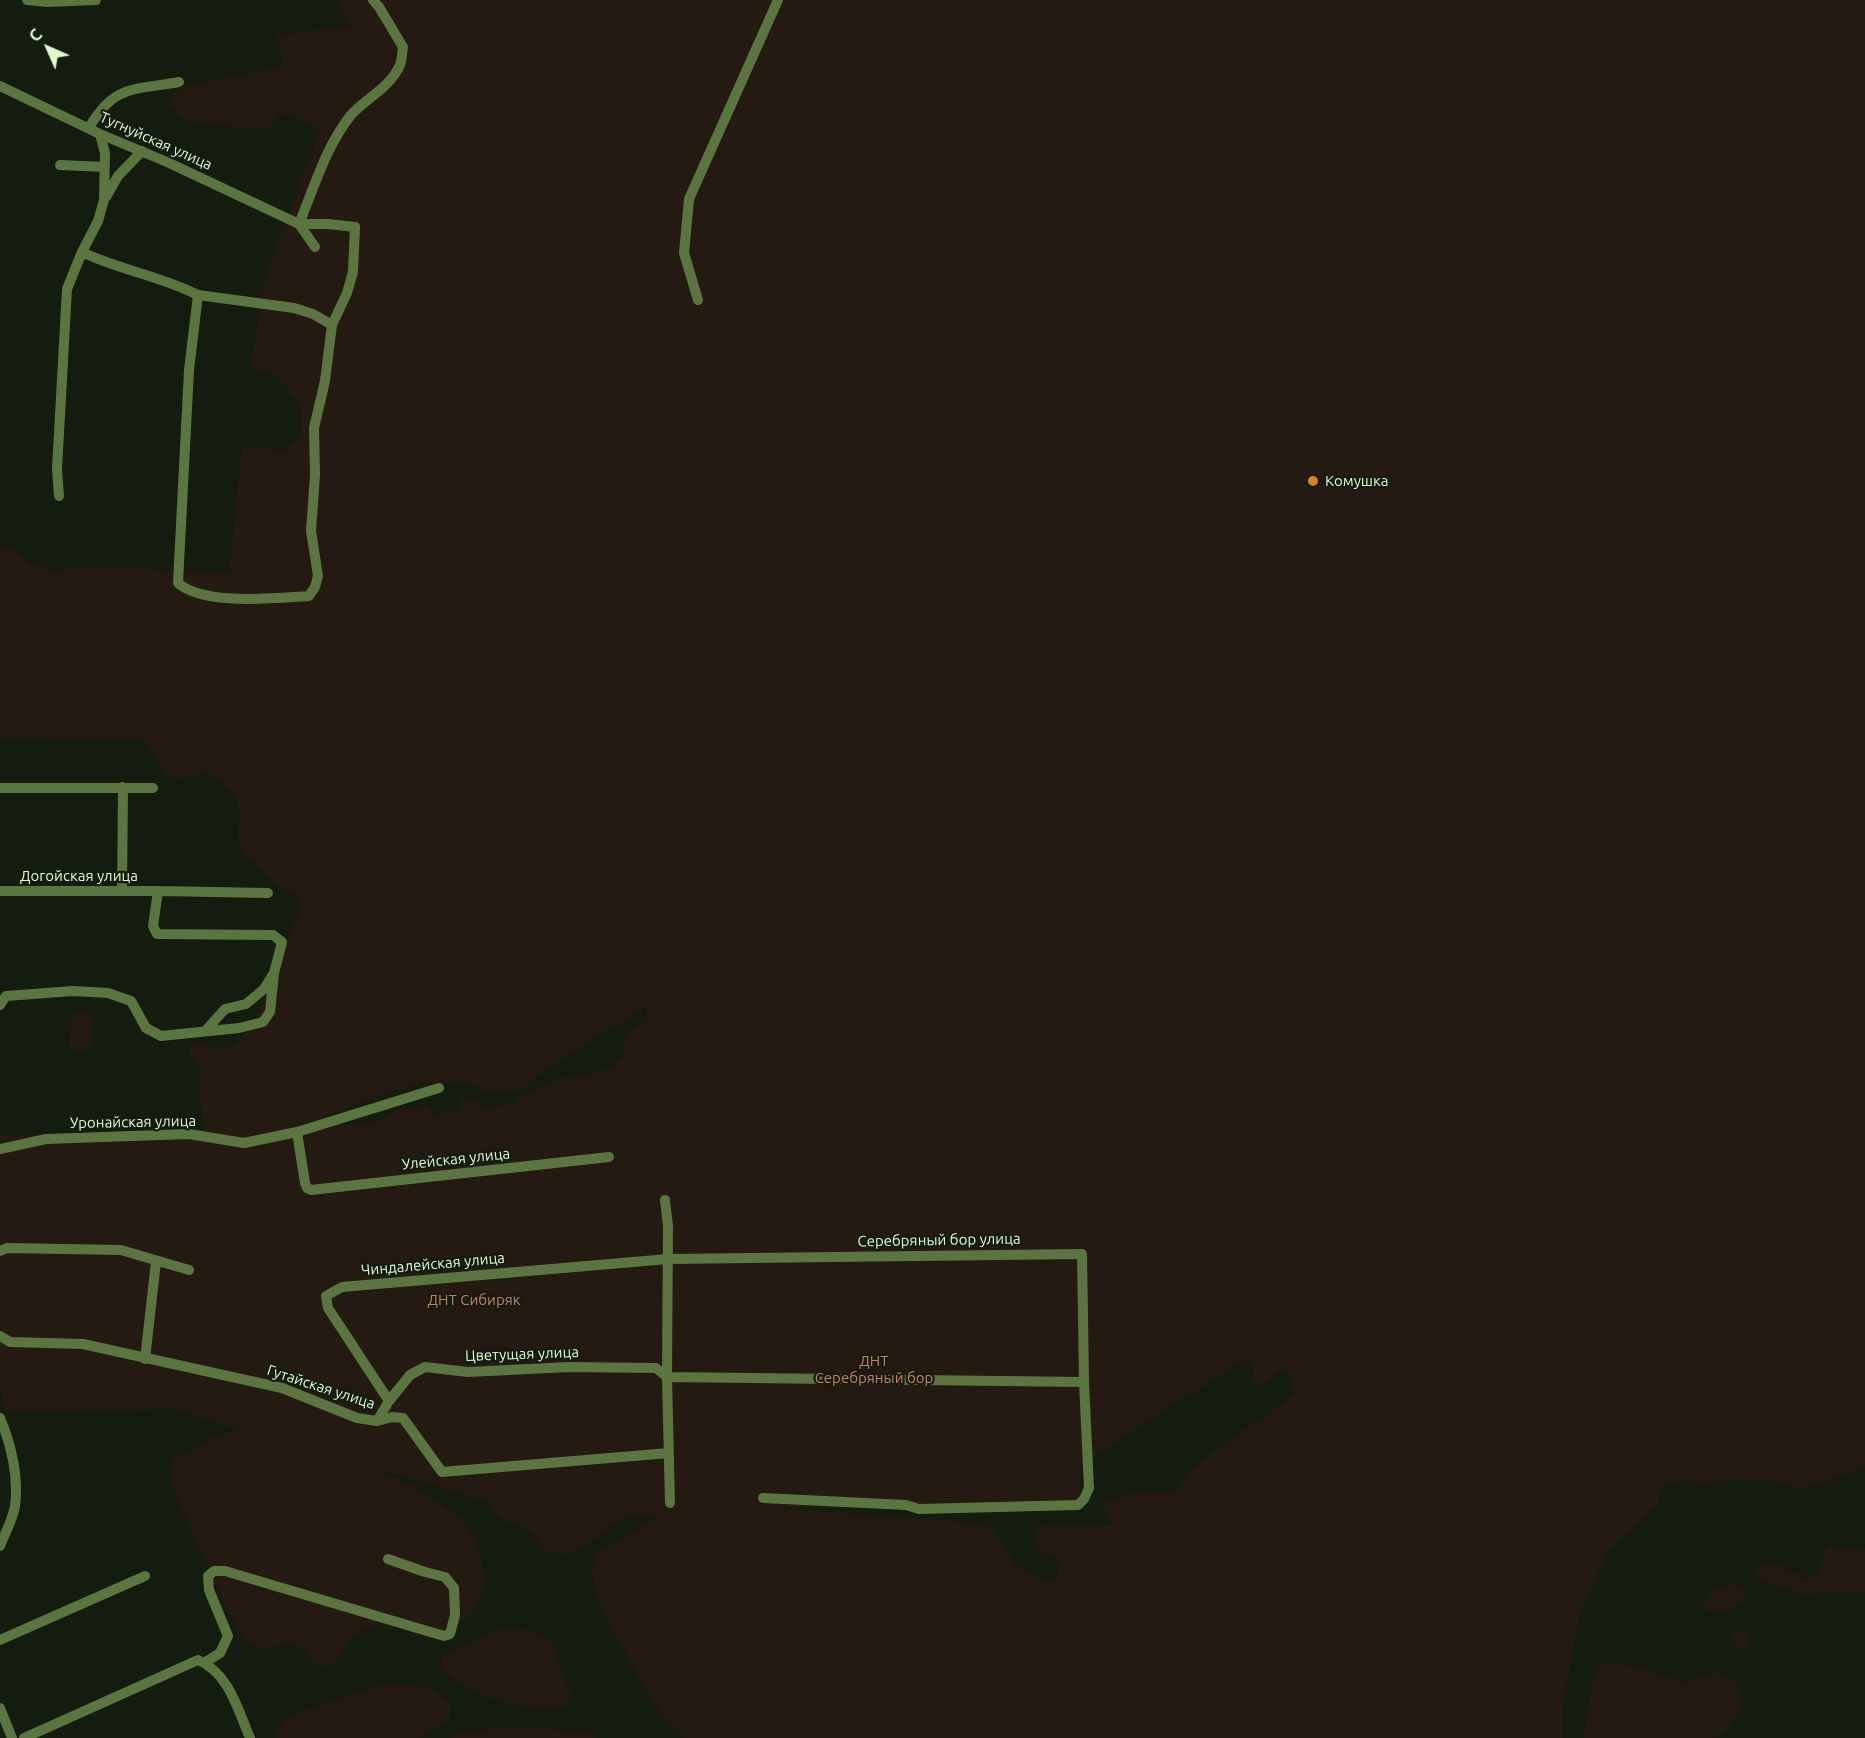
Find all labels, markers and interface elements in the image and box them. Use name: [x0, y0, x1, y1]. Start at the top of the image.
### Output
north arrow: [18, 18, 78, 78]
text: С: [25, 25, 45, 45]
street label: Тугнуйская улица: [97, 108, 215, 174]
place label: Комушка: [1325, 472, 1388, 490]
marker: Комушка: [1306, 474, 1320, 488]
street label: Догойская улица: [20, 867, 138, 885]
street label: Уронайская улица: [70, 1112, 196, 1132]
street label: Улейская улица: [401, 1144, 511, 1174]
street label: Серебряный бор улица: [857, 1230, 1021, 1250]
street label: Чиндалейская улица: [360, 1249, 506, 1279]
park label: ДНТ Сибиряк: [428, 1291, 520, 1309]
street label: Цветущая улица: [465, 1343, 579, 1365]
park label: ДНТ Серебряный бор: [815, 1352, 933, 1387]
street label: Гутайская улица: [265, 1361, 377, 1413]

